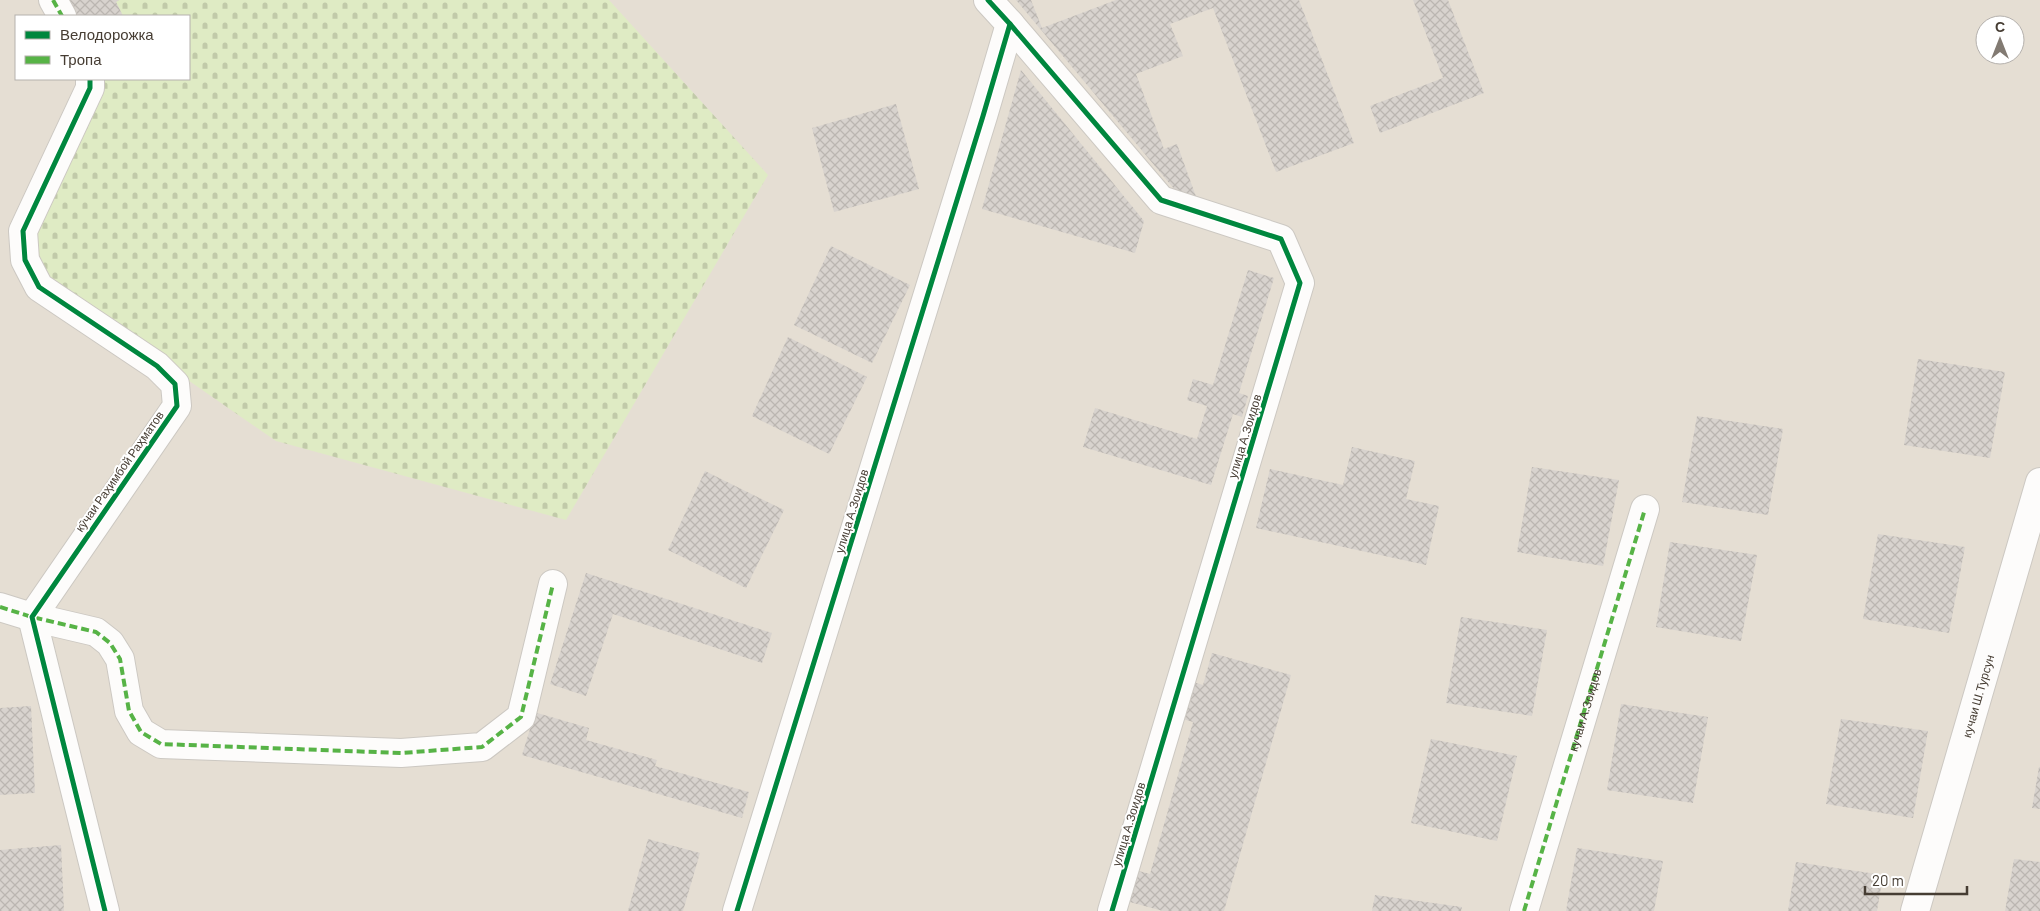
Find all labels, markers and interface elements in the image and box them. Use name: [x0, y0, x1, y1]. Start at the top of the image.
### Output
legend: [15, 15, 190, 80]
north arrow: [1975, 15, 2025, 65]
text: С: [1995, 18, 2005, 35]
text: Велодорожка: [60, 25, 154, 43]
text: Тропа: [60, 50, 102, 68]
street label: улица А.Зоидов: [1225, 392, 1264, 480]
street label: кӯчаи Раҳимбой Раҳматов: [72, 408, 167, 535]
street label: улица А.Зоидов: [832, 467, 871, 555]
street label: кучаи Ш.Турсун: [1959, 653, 1996, 739]
street label: кучаи А.Зоидов: [1565, 667, 1604, 753]
street label: улица А.Зоидов: [1109, 780, 1148, 868]
scale bar: [1865, 864, 1968, 896]
text: 20 m: [1872, 871, 1904, 889]

